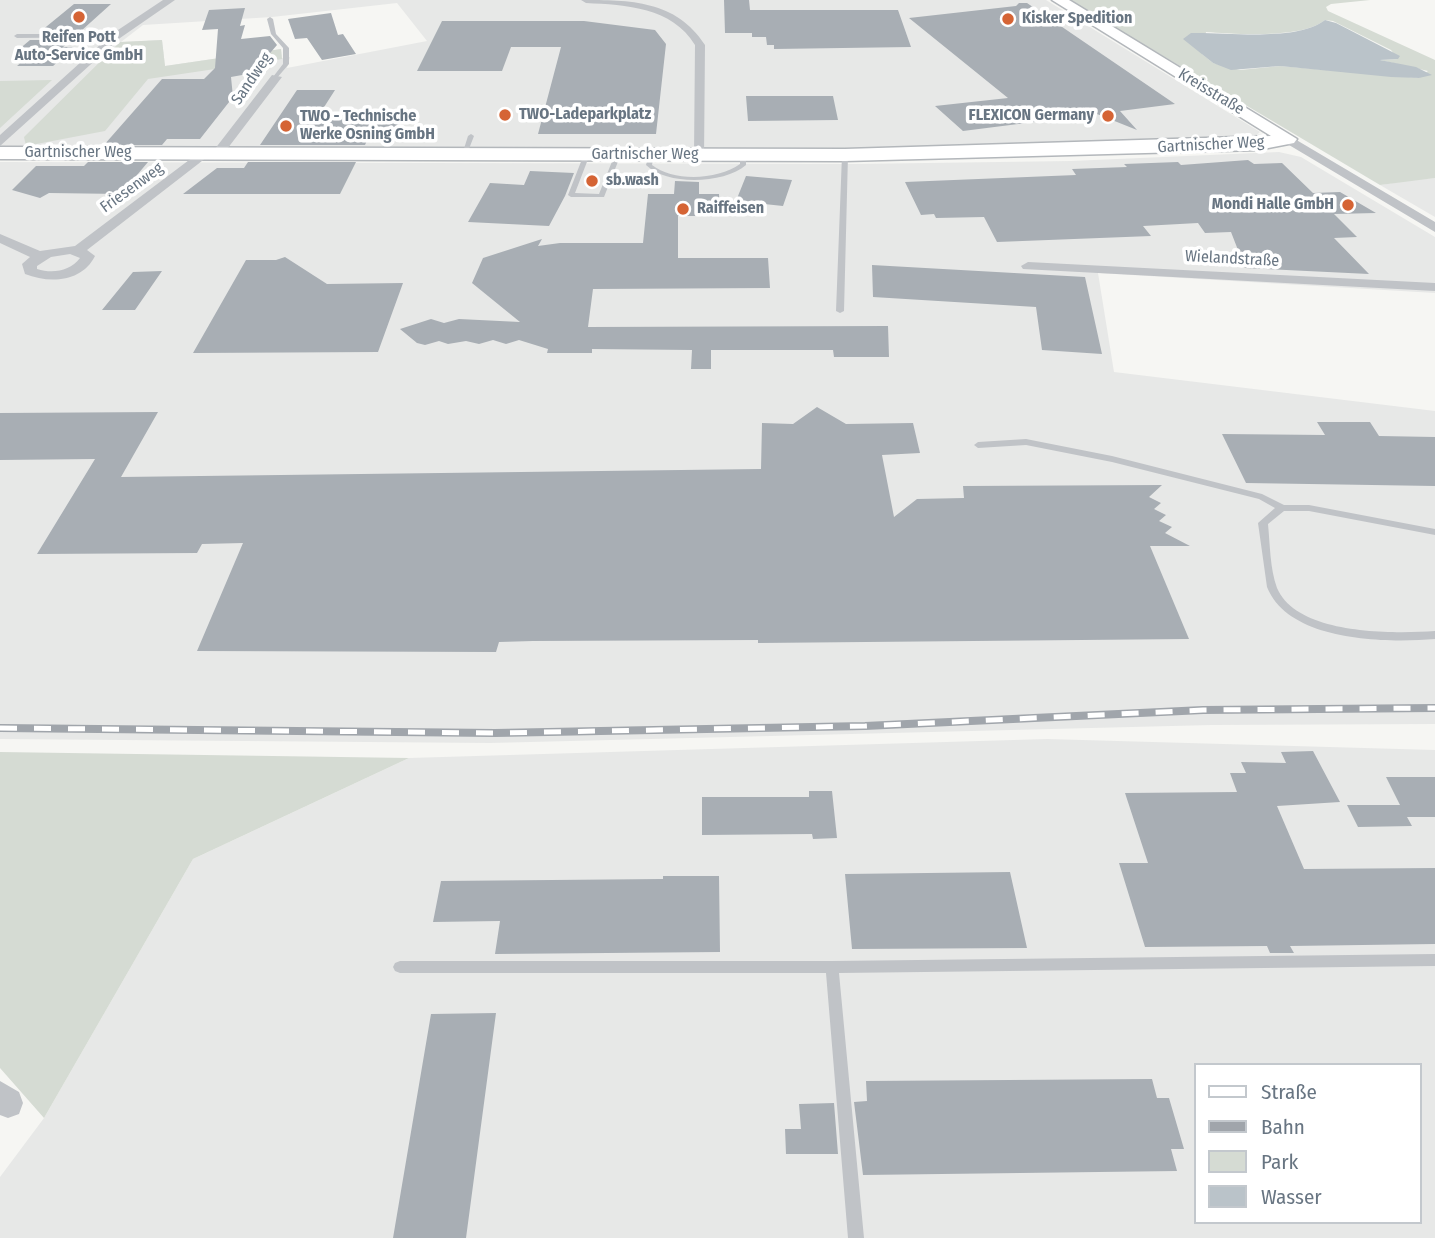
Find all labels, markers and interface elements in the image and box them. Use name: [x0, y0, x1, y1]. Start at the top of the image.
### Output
marker: Reifen Pott Auto-Service GmbH: [71, 9, 87, 25]
place label: Kisker Spedition: [1022, 9, 1132, 29]
marker: Kisker Spedition: [1000, 11, 1016, 27]
place label: Reifen Pott Auto-Service GmbH: [15, 28, 143, 66]
street label: Sandweg: [228, 49, 276, 109]
street label: Kreisstraße: [1174, 65, 1248, 119]
place label: TWO-Ladeparkplatz: [519, 105, 651, 125]
place label: FLEXICON Germany: [969, 106, 1094, 126]
place label: TWO - Technische Werke Osning GmbH: [300, 107, 435, 145]
marker: TWO-Ladeparkplatz: [497, 107, 513, 123]
marker: FLEXICON Germany: [1100, 108, 1116, 124]
marker: TWO - Technische Werke Osning GmbH: [278, 118, 294, 134]
street label: Gartnischer Weg: [1157, 133, 1265, 157]
street label: Gartnischer Weg: [25, 143, 131, 163]
street label: Gartnischer Weg: [592, 145, 698, 165]
street label: Friesenweg: [97, 159, 167, 217]
place label: sb.wash: [606, 171, 659, 191]
marker: sb.wash: [584, 173, 600, 189]
place label: Mondi Halle GmbH: [1212, 195, 1334, 215]
marker: Mondi Halle GmbH: [1340, 197, 1356, 213]
place label: Raiffeisen: [697, 199, 764, 219]
marker: Raiffeisen: [675, 201, 691, 217]
street label: Wielandstraße: [1184, 247, 1280, 271]
legend: [1194, 1063, 1421, 1224]
text: Straße: [1261, 1079, 1317, 1105]
text: Bahn: [1261, 1114, 1305, 1140]
text: Park: [1261, 1149, 1298, 1175]
text: Wasser: [1261, 1184, 1322, 1210]

